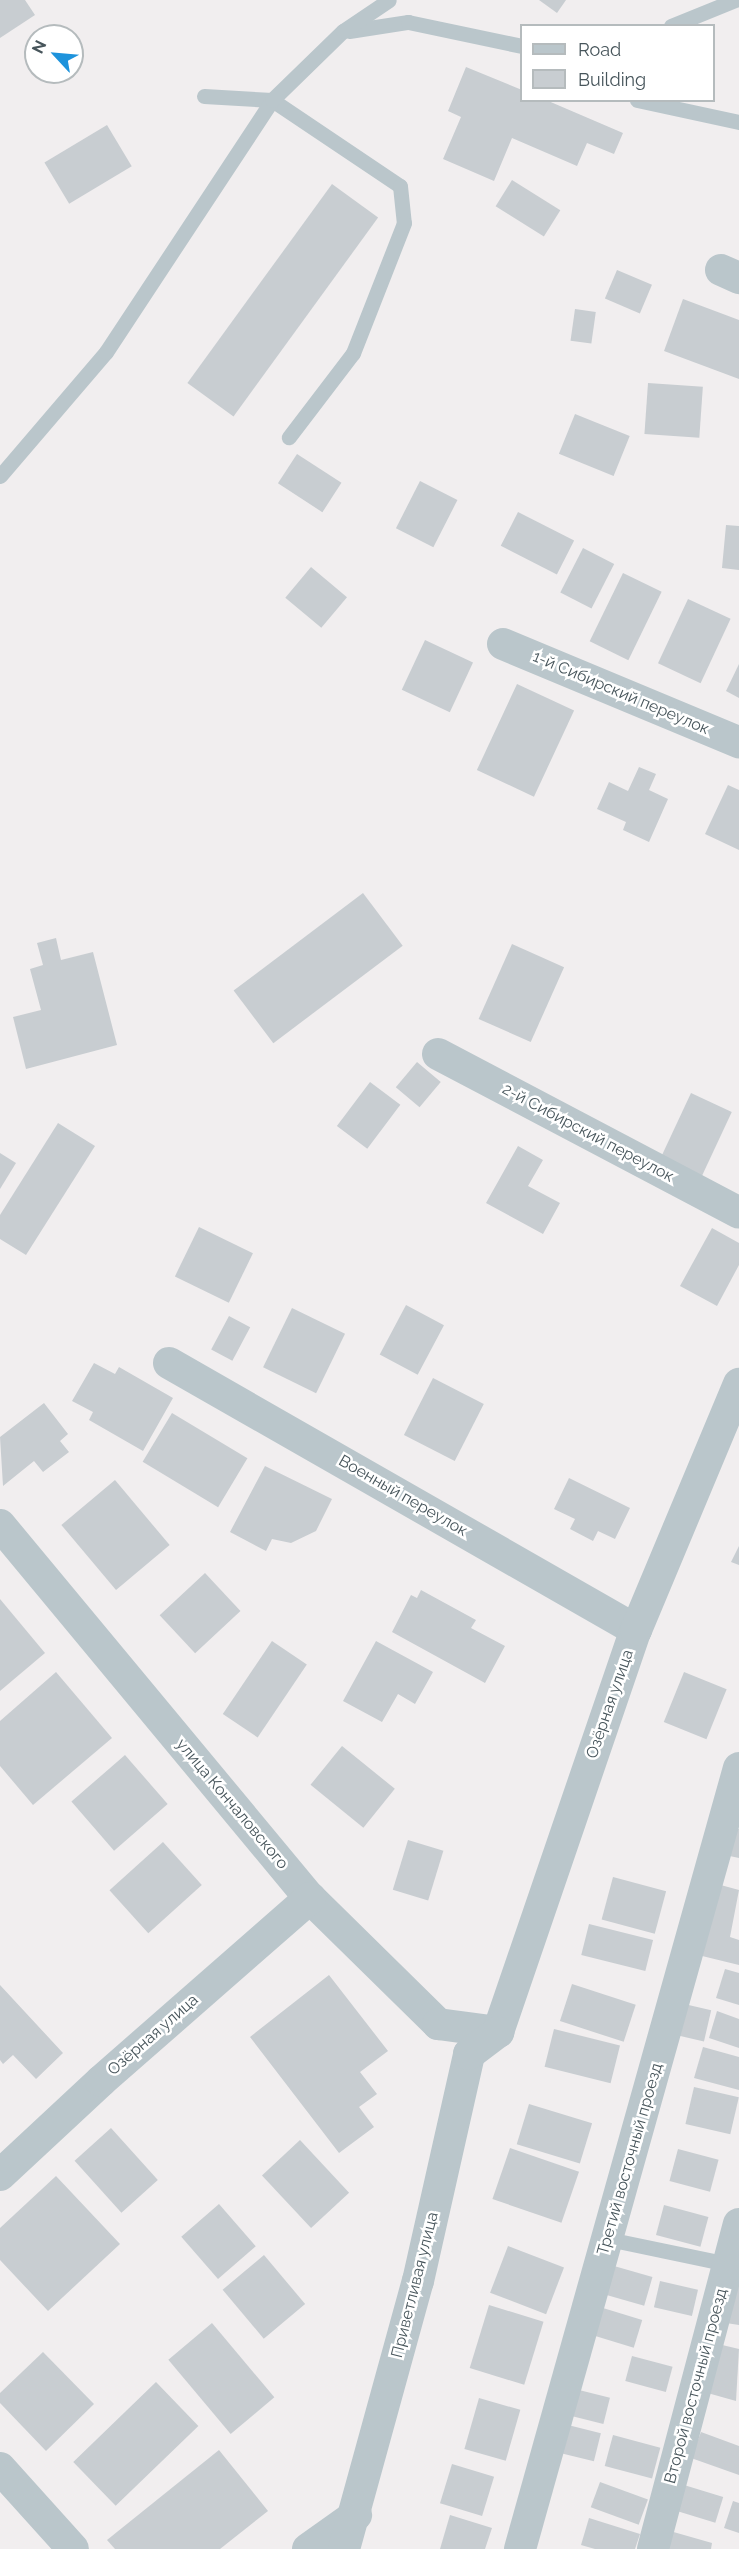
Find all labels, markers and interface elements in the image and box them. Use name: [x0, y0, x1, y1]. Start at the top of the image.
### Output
north arrow: [24, 24, 84, 84]
legend: [520, 24, 715, 102]
text: N: [28, 37, 50, 56]
text: Road: [578, 39, 621, 60]
text: Building: [578, 69, 646, 90]
street label: 1-й Сибирский переулок: [530, 647, 712, 739]
street label: 2-й Сибирский переулок: [499, 1080, 677, 1186]
street label: Военный переулок: [335, 1451, 471, 1541]
street label: Озёрная улица: [582, 1647, 638, 1761]
street label: улица Кончаловского: [172, 1735, 292, 1873]
street label: Озёрная улица: [104, 1990, 202, 2080]
street label: Третий восточный проезд: [593, 2061, 667, 2257]
street label: Приветливая улица: [388, 2210, 442, 2360]
street label: Второй восточный проезд: [661, 2286, 731, 2486]

